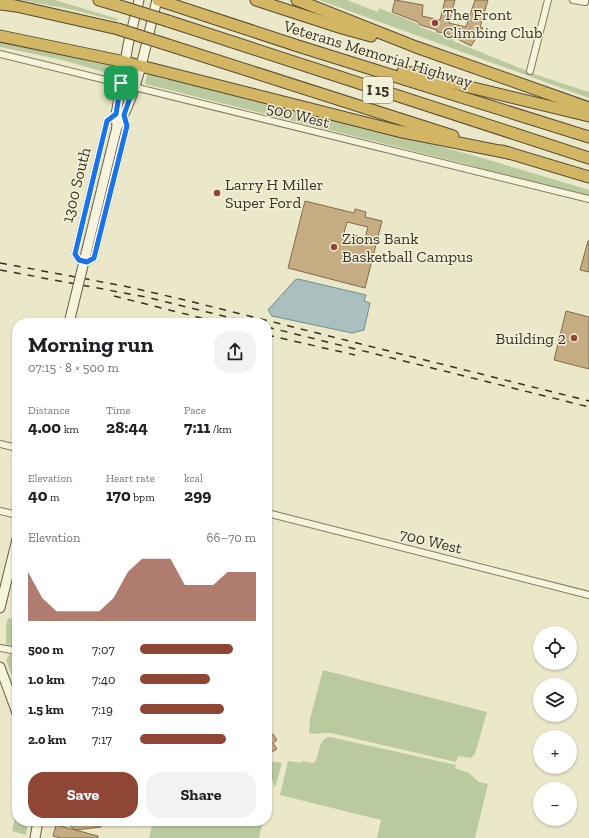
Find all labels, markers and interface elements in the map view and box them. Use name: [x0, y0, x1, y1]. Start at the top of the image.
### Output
place label: The Front Climbing Club: [443, 5, 543, 42]
street label: Veterans Memorial Highway: [280, 16, 475, 92]
marker: The Front Climbing Club: [430, 18, 440, 28]
pin: [104, 66, 138, 100]
icon: arrive: [110, 72, 132, 94]
road number: I 15: [363, 77, 393, 103]
street label: 500 West: [264, 98, 332, 132]
street label: 1300 South: [58, 145, 94, 224]
place label: Larry H Miller Super Ford: [225, 175, 324, 212]
marker: Larry H Miller Super Ford: [212, 188, 222, 198]
place label: Zions Bank Basketball Campus: [342, 229, 473, 266]
marker: Zions Bank Basketball Campus: [329, 242, 339, 252]
place label: Building 2: [496, 329, 566, 348]
text: Morning run: [28, 331, 154, 358]
button: share: [214, 331, 256, 373]
marker: Building 2: [569, 333, 579, 343]
text: 07:15 · 8 × 500 m: [28, 360, 119, 375]
text: Distance: [28, 404, 70, 417]
text: Time: [106, 404, 131, 417]
text: Pace: [184, 404, 206, 417]
text: 4.00: [28, 417, 61, 437]
text: 28:44: [106, 417, 148, 437]
text: 7:11: [184, 417, 210, 437]
text: km: [61, 423, 79, 436]
text: /km: [210, 423, 232, 436]
text: Elevation: [28, 472, 72, 485]
text: Heart rate: [106, 472, 155, 485]
text: kcal: [184, 472, 203, 485]
text: 40: [28, 485, 47, 505]
text: 170: [106, 485, 131, 505]
text: 299: [184, 485, 211, 505]
text: m: [47, 491, 59, 504]
text: bpm: [131, 491, 155, 504]
street label: 700 West: [398, 524, 464, 558]
text: Elevation: [28, 530, 80, 545]
text: 66–70 m: [207, 530, 256, 545]
map controls: [533, 626, 577, 826]
button: locate: [533, 626, 577, 670]
text: 500 m: [28, 642, 64, 657]
text: 7:07: [92, 642, 115, 657]
text: 1.0 km: [28, 672, 65, 687]
text: 7:40: [92, 672, 116, 687]
button: layers: [533, 678, 577, 722]
text: 1.5 km: [28, 702, 64, 717]
text: 7:19: [92, 702, 113, 717]
button: +: [533, 730, 577, 774]
text: 2.0 km: [28, 732, 66, 747]
text: 7:17: [92, 732, 112, 747]
button: Save: [28, 772, 138, 818]
button: Share: [146, 772, 256, 818]
button: −: [533, 782, 577, 826]

